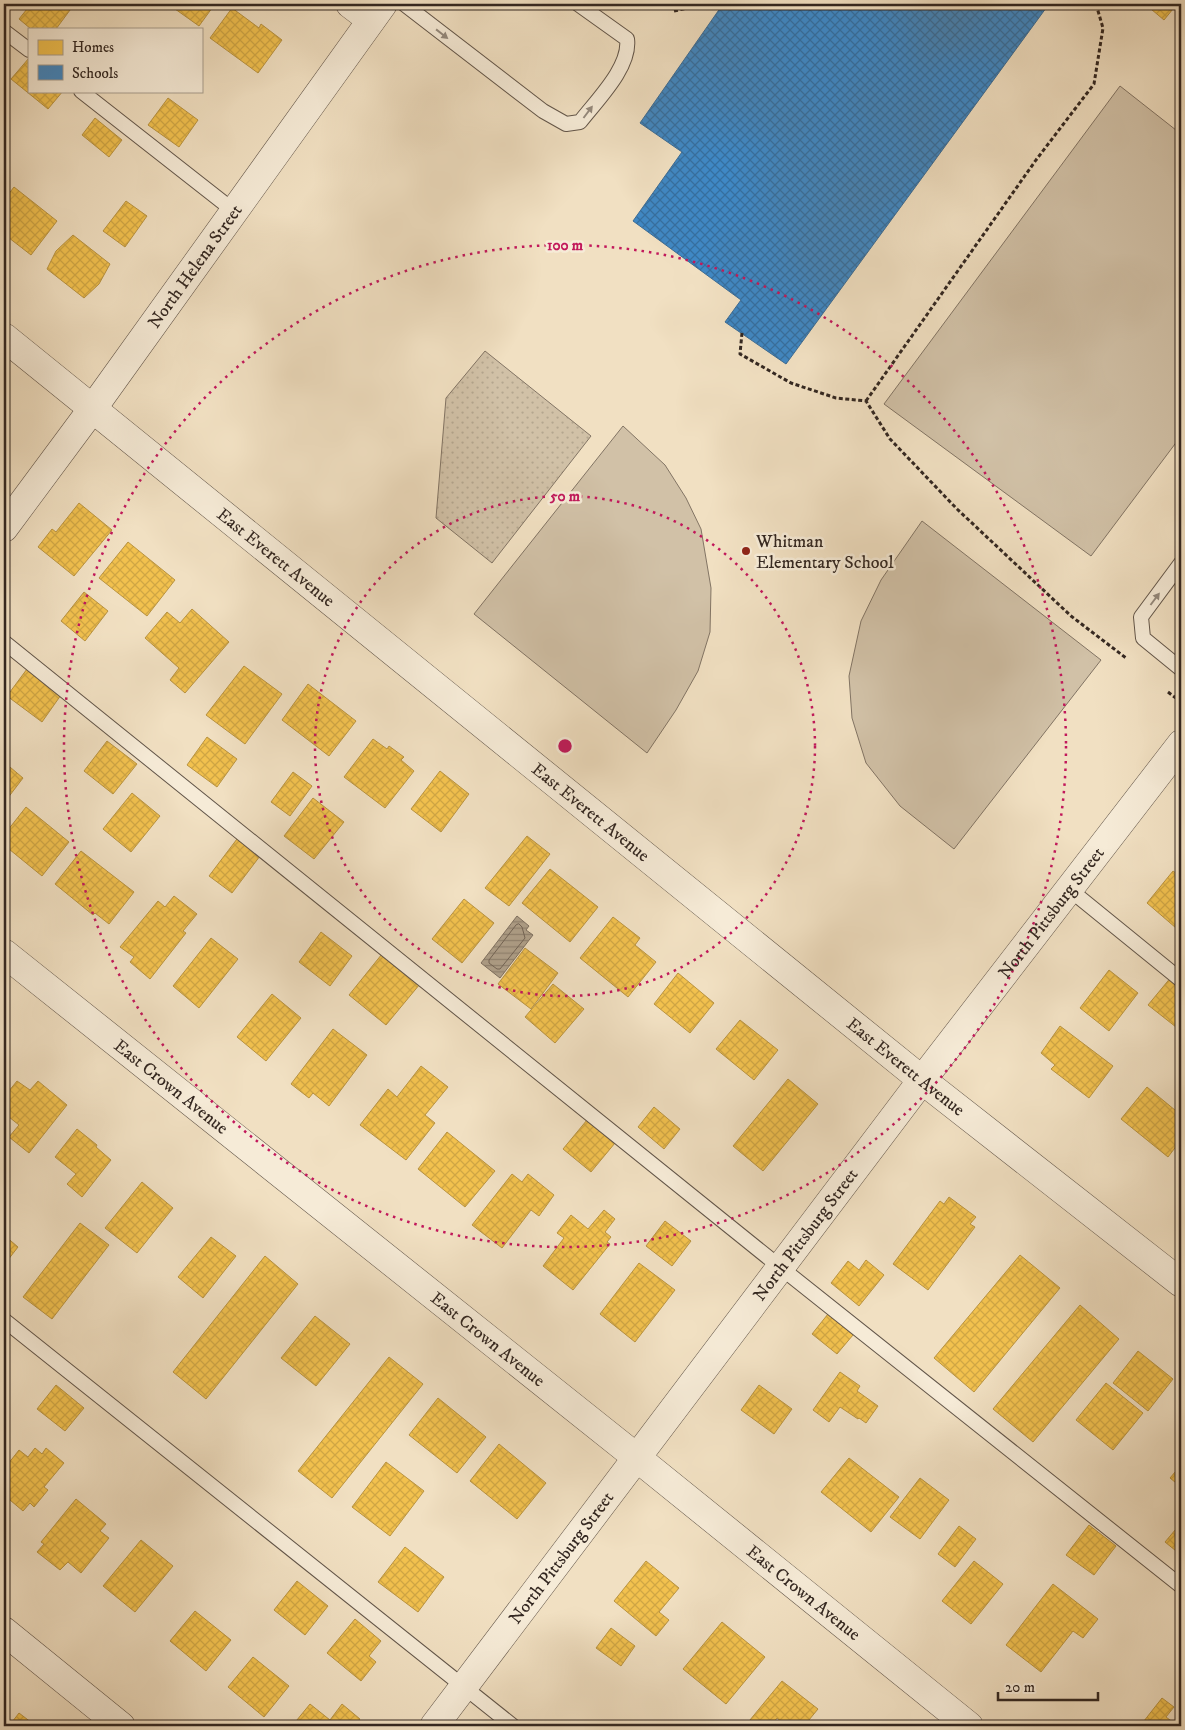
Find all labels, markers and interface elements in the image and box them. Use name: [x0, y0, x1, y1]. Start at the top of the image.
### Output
legend: [28, 28, 202, 92]
one-way arrow: [436, 29, 449, 39]
text: Homes: [72, 38, 114, 57]
text: Schools: [72, 64, 118, 83]
one-way arrow: [582, 106, 593, 119]
street label: North Helena Street: [144, 200, 248, 333]
text: 100 m: [547, 236, 584, 255]
text: 50 m: [549, 487, 581, 506]
street label: East Everett Avenue: [212, 504, 339, 612]
place label: Whitman Elementary School: [755, 531, 894, 574]
marker: Whitman Elementary School: [740, 545, 752, 557]
one-way arrow: [1150, 592, 1160, 606]
centre of rings: [556, 737, 574, 755]
street label: East Everett Avenue: [527, 759, 654, 867]
street label: North Pittsburg Street: [994, 843, 1110, 983]
street label: East Everett Avenue: [842, 1013, 969, 1121]
street label: East Crown Avenue: [109, 1035, 232, 1139]
street label: North Pittsburg Street: [749, 1164, 863, 1306]
street label: East Crown Avenue: [426, 1287, 549, 1392]
street label: North Pittsburg Street: [505, 1487, 619, 1629]
street label: East Crown Avenue: [742, 1541, 865, 1646]
scale bar: [998, 1670, 1098, 1702]
text: 20 m: [1005, 1678, 1035, 1697]

